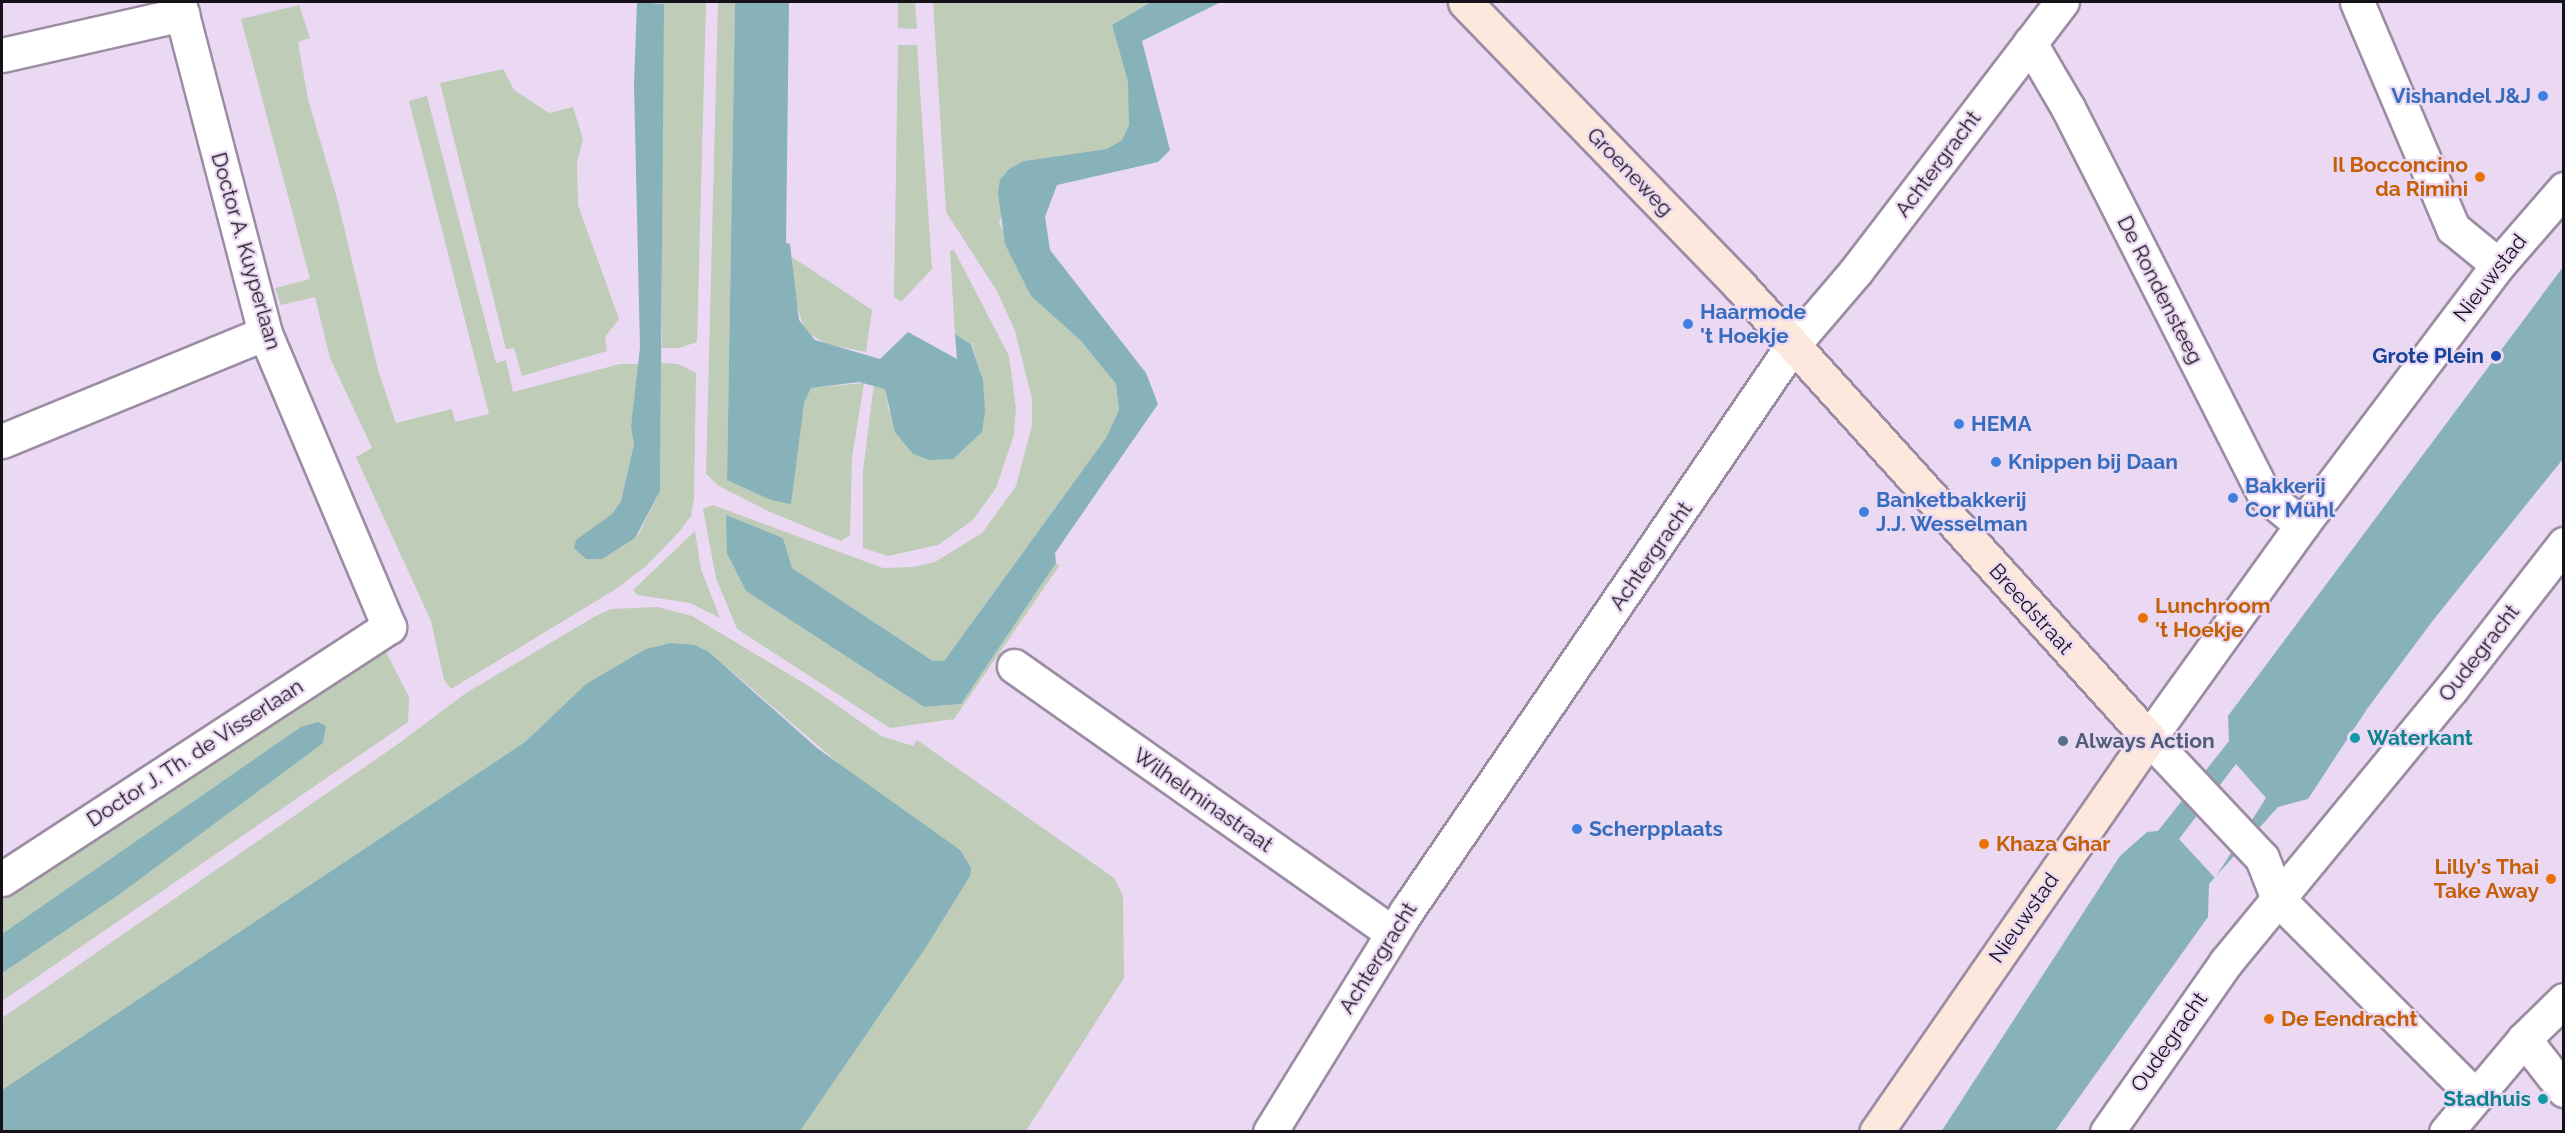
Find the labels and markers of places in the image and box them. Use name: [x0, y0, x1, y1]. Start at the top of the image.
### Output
place label: Vishandel J&J: [2390, 83, 2531, 109]
marker: Vishandel J&J: [2536, 89, 2550, 103]
place label: Il Bocconcino da Rimini: [2332, 152, 2468, 202]
marker: Il Bocconcino da Rimini: [2473, 170, 2487, 184]
place label: Haarmode 't Hoekje: [1700, 299, 1806, 349]
marker: Haarmode 't Hoekje: [1681, 317, 1695, 331]
place label: Grote Plein: [2372, 343, 2484, 369]
marker: Grote Plein: [2489, 349, 2503, 363]
place label: HEMA: [1971, 411, 2032, 437]
marker: HEMA: [1952, 417, 1966, 431]
place label: Knippen bij Daan: [2008, 449, 2178, 475]
marker: Knippen bij Daan: [1989, 455, 2003, 469]
place label: Bakkerij Cor Mühl: [2245, 473, 2336, 523]
place label: Banketbakkerij J.J. Wesselman: [1876, 487, 2028, 537]
marker: Bakkerij Cor Mühl: [2226, 491, 2240, 505]
marker: Banketbakkerij J.J. Wesselman: [1857, 505, 1871, 519]
place label: Lunchroom 't Hoekje: [2155, 593, 2270, 643]
marker: Lunchroom 't Hoekje: [2136, 611, 2150, 625]
place label: Waterkant: [2367, 725, 2473, 751]
place label: Always Action: [2075, 728, 2215, 754]
marker: Waterkant: [2348, 731, 2362, 745]
marker: Always Action: [2056, 734, 2070, 748]
place label: Scherpplaats: [1589, 816, 1723, 842]
marker: Scherpplaats: [1570, 822, 1584, 836]
place label: Khaza Ghar: [1996, 831, 2110, 857]
marker: Khaza Ghar: [1977, 837, 1991, 851]
place label: Lilly's Thai Take Away: [2433, 854, 2539, 904]
marker: Lilly's Thai Take Away: [2544, 872, 2558, 886]
place label: De Eendracht: [2281, 1006, 2418, 1032]
marker: De Eendracht: [2262, 1012, 2276, 1026]
place label: Stadhuis: [2443, 1086, 2531, 1112]
marker: Stadhuis: [2536, 1092, 2550, 1106]

